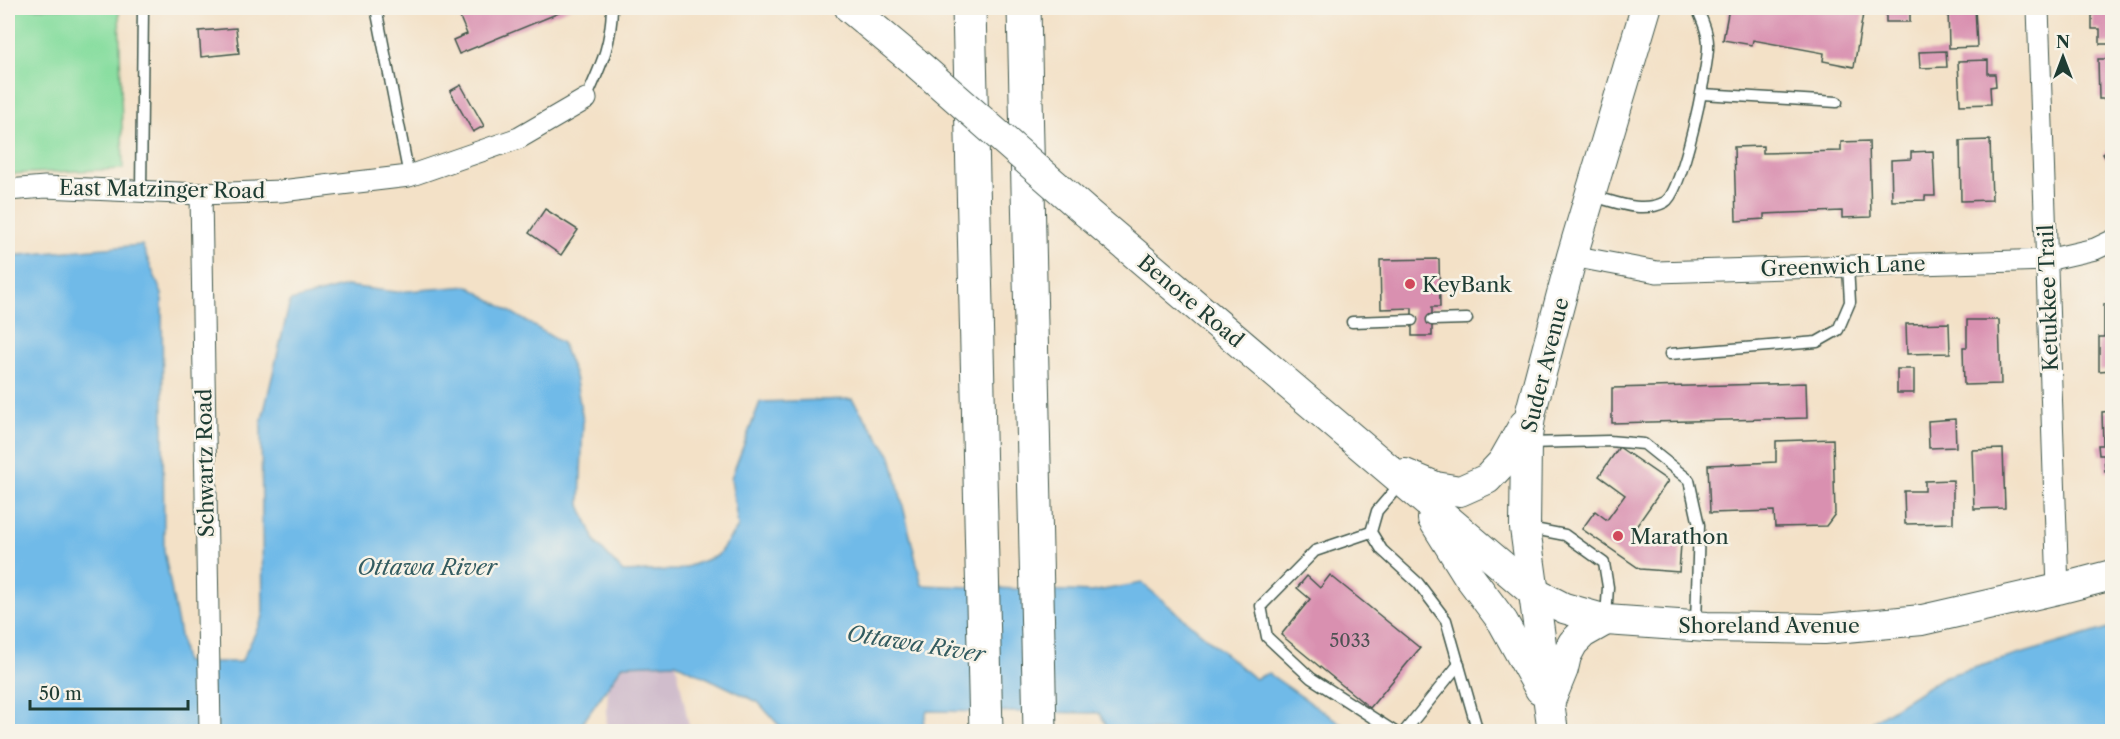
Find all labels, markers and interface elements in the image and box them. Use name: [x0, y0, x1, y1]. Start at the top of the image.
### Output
north arrow: [2033, 27, 2093, 87]
text: N: [2056, 32, 2070, 52]
street label: East Matzinger Road: [59, 175, 266, 203]
street label: Ketukkee Trail: [2033, 224, 2063, 372]
street label: Benore Road: [1133, 250, 1249, 353]
street label: Greenwich Lane: [1760, 251, 1926, 281]
place label: KeyBank: [1422, 272, 1512, 297]
marker: KeyBank: [1403, 277, 1417, 291]
street label: Suder Avenue: [1516, 295, 1574, 435]
street label: Schwartz Road: [191, 388, 219, 538]
place label: Marathon: [1630, 524, 1729, 549]
marker: Marathon: [1611, 529, 1625, 543]
water label: Ottawa River: [357, 554, 499, 581]
street label: Shoreland Avenue: [1678, 613, 1860, 638]
water label: Ottawa River: [845, 620, 989, 669]
house number: 5033: [1329, 630, 1371, 652]
scale bar: [30, 673, 188, 711]
text: 50 m: [39, 683, 82, 705]

